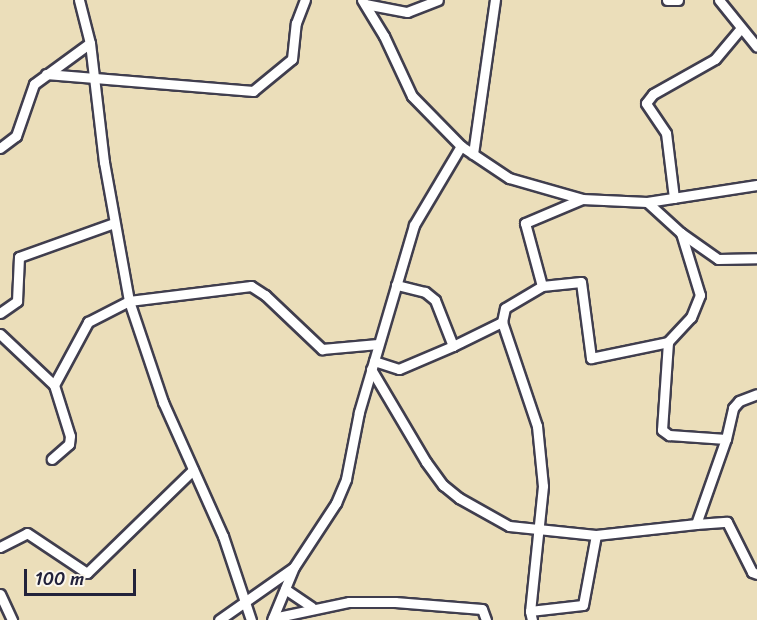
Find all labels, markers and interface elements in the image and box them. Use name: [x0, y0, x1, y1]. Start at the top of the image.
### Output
scale bar: [27, 557, 140, 595]
text: 100 m: [35, 563, 84, 595]

